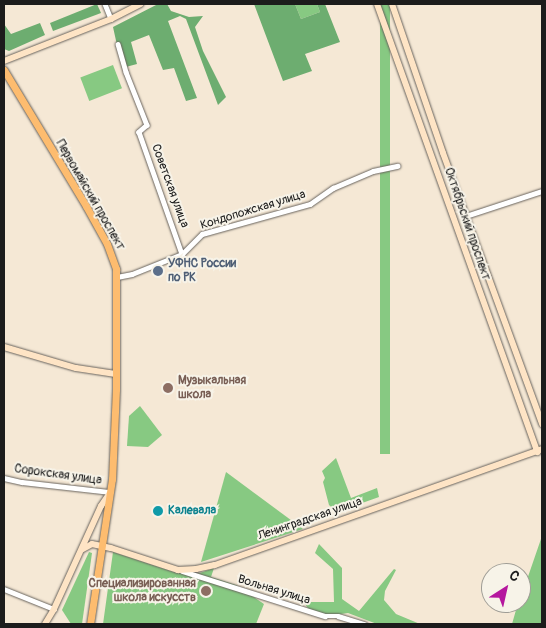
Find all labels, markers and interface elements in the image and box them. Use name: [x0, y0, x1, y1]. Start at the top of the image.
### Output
street label: Первомайский проспект: [53, 137, 127, 253]
street label: Советская улица: [148, 142, 192, 230]
street label: Октябрьский проспект: [441, 166, 493, 282]
street label: Кондопожская улица: [199, 187, 307, 233]
place label: УФНС России по РК: [168, 257, 236, 285]
marker: УФНС России по РК: [152, 265, 164, 277]
place label: Музыкальная школа: [178, 374, 246, 402]
marker: Музыкальная школа: [162, 382, 174, 394]
street label: Сорокская улица: [13, 462, 103, 488]
street label: Ленинградская улица: [256, 494, 364, 544]
place label: Калевала: [168, 504, 216, 518]
marker: Калевала: [152, 505, 164, 517]
north arrow: [481, 563, 531, 613]
text: С: [506, 567, 523, 586]
street label: Вольная улица: [236, 572, 312, 608]
place label: Специализированная школа искусств: [89, 577, 196, 605]
marker: Специализированная школа искусств: [200, 585, 212, 597]

